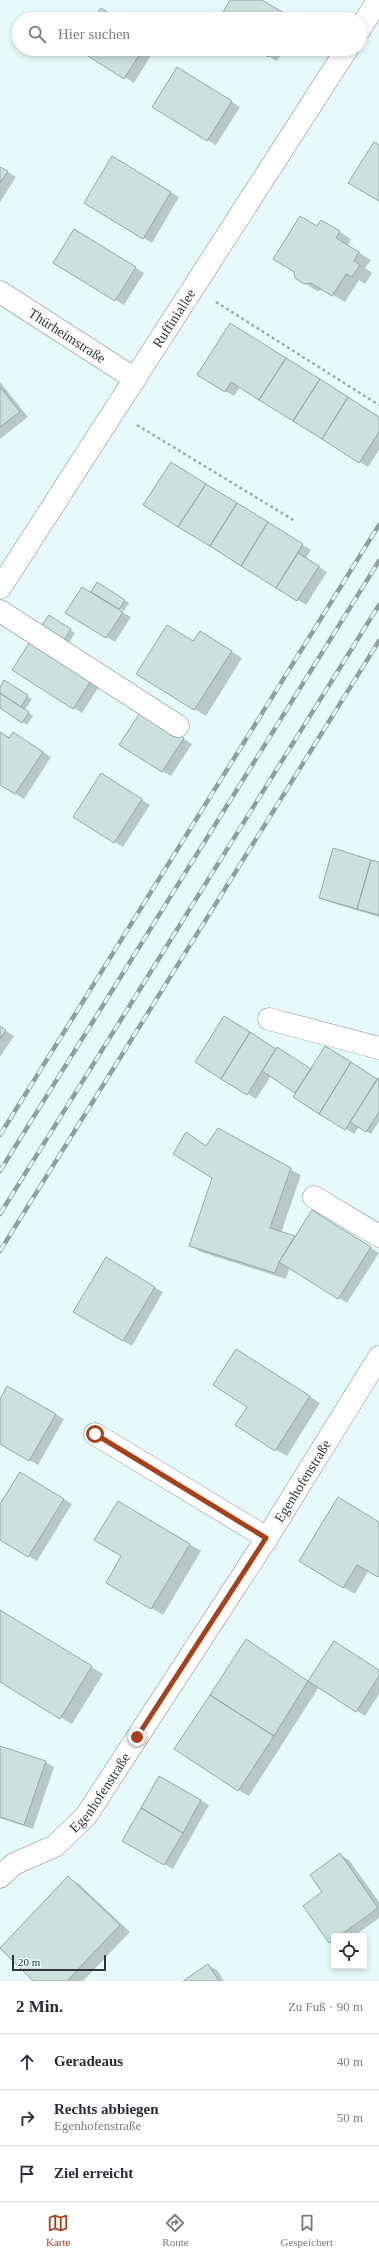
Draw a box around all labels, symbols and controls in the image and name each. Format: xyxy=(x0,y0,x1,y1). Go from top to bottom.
search box xyxy=(12,12,367,56)
icon: search xyxy=(26,23,48,45)
text: Hier suchen xyxy=(58,26,130,42)
street label: Ruffiniallee xyxy=(149,286,198,350)
street label: Thürheimstraße xyxy=(26,305,109,366)
route start xyxy=(86,1425,104,1443)
street label: Egenhofenstraße xyxy=(271,1437,334,1525)
route end xyxy=(128,1728,146,1746)
street label: Egenhofenstraße xyxy=(66,1750,133,1835)
map controls xyxy=(331,1933,367,1969)
button: locate xyxy=(331,1933,367,1969)
scale bar xyxy=(12,1953,106,1972)
text: 20 m xyxy=(18,1956,40,1968)
text: 2 Min. xyxy=(16,1997,63,2016)
text: Zu Fuß · 90 m xyxy=(288,1999,363,2014)
icon: ahead xyxy=(16,2051,38,2073)
text: Geradeaus xyxy=(54,2053,123,2069)
text: 40 m xyxy=(337,2054,363,2069)
text: Rechts abbiegen xyxy=(54,2101,159,2117)
icon: right xyxy=(16,2107,38,2129)
text: 50 m xyxy=(337,2110,363,2125)
text: Egenhofenstraße xyxy=(54,2118,141,2133)
icon: arrive xyxy=(16,2163,38,2185)
text: Ziel erreicht xyxy=(54,2165,133,2181)
tab: Karte xyxy=(46,2212,70,2248)
tab: Route xyxy=(162,2212,189,2248)
tab: Gespeichert xyxy=(280,2212,333,2248)

